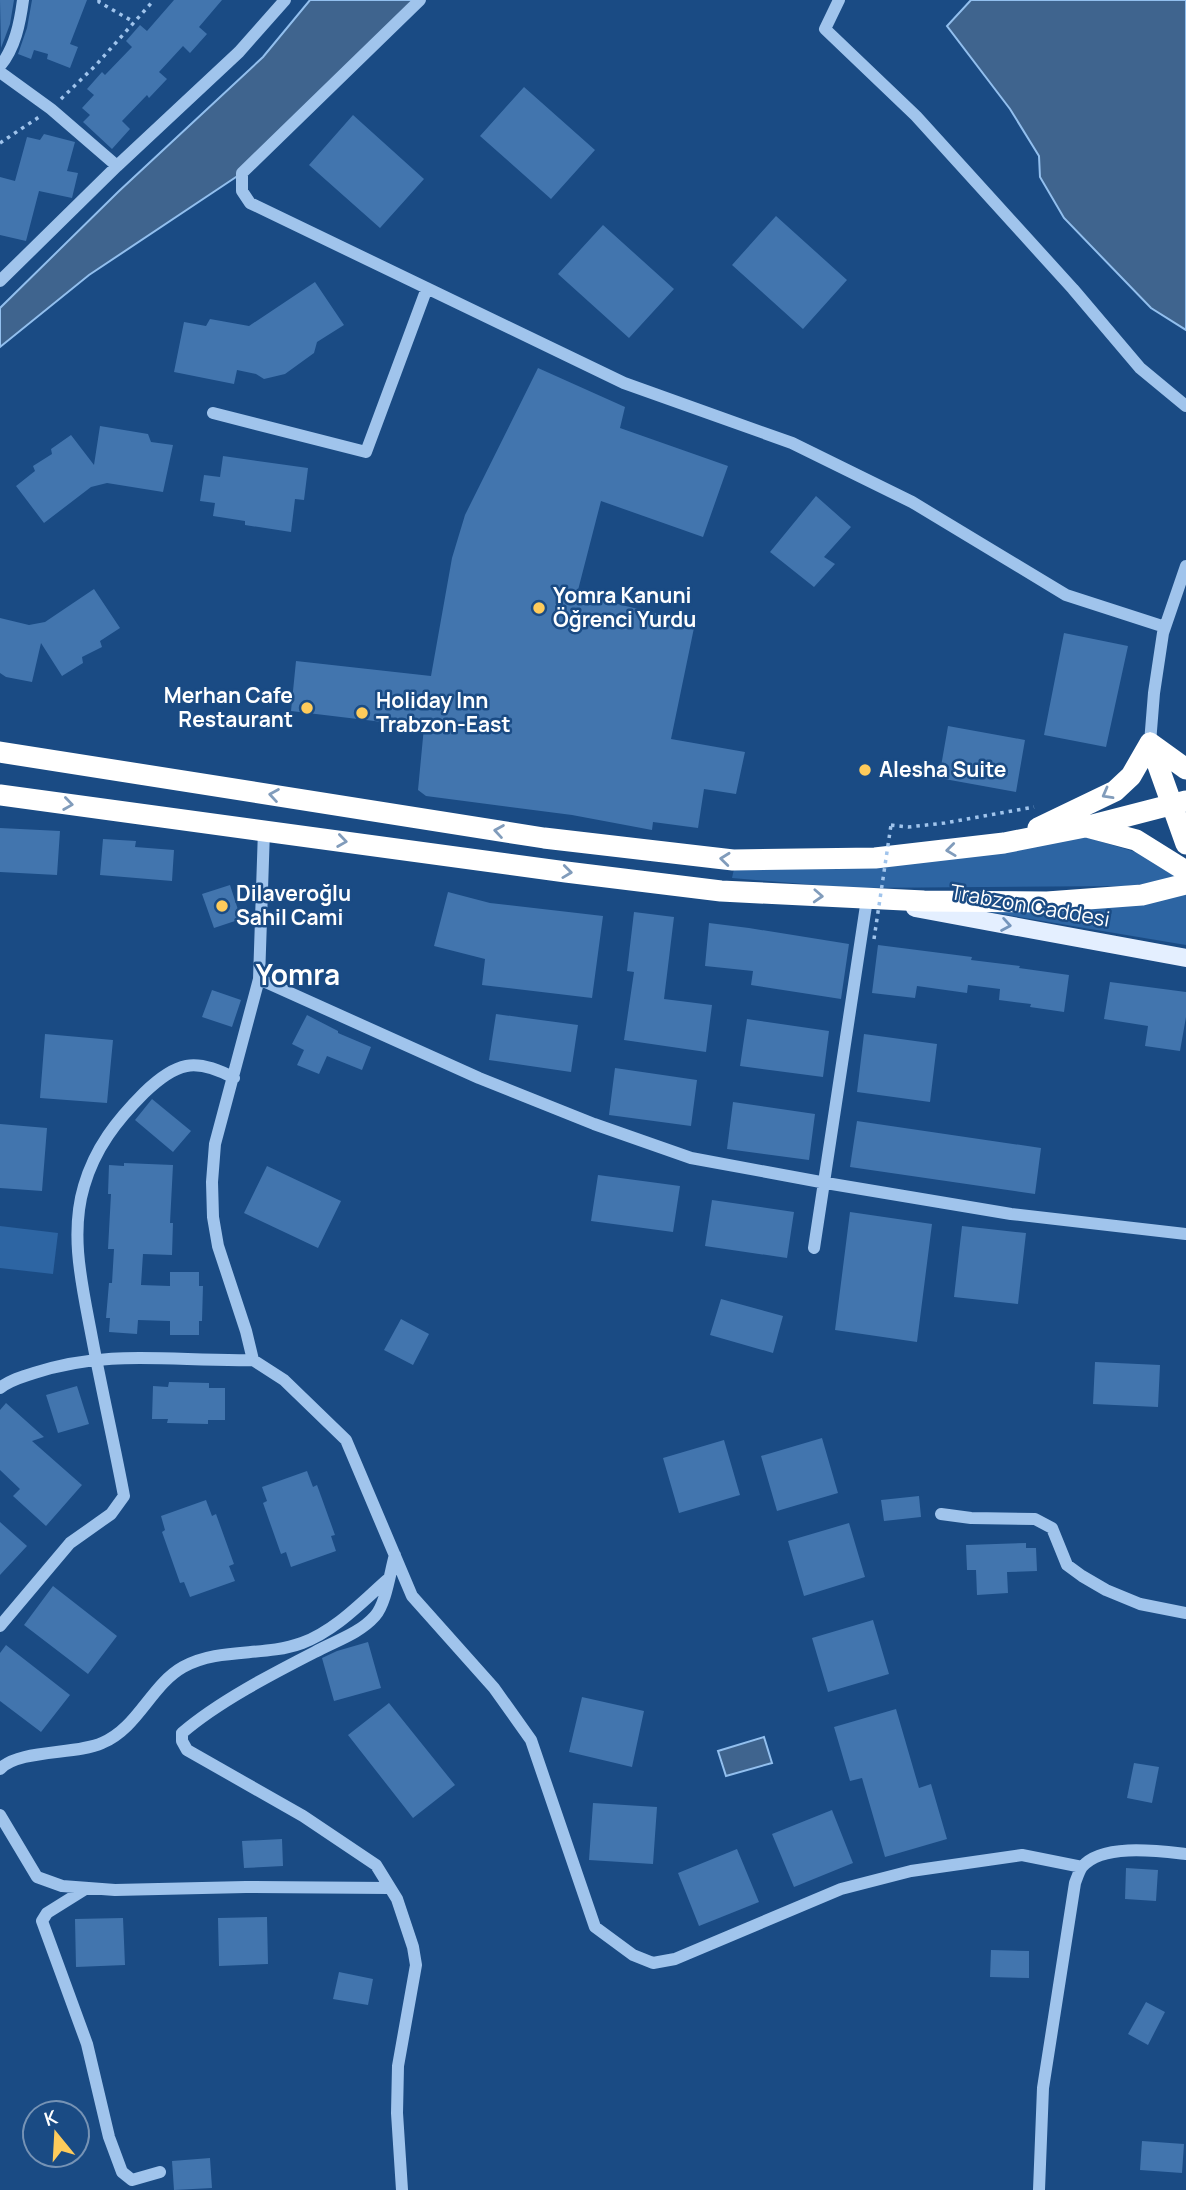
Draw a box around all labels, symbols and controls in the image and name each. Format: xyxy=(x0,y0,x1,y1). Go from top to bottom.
place label: Yomra Kanuni Öğrenci Yurdu xyxy=(553,581,696,633)
marker: Yomra Kanuni Öğrenci Yurdu xyxy=(531,600,547,616)
place label: Merhan Cafe Restaurant xyxy=(164,681,293,733)
place label: Holiday Inn Trabzon-East xyxy=(376,686,511,738)
marker: Merhan Cafe Restaurant xyxy=(299,700,315,716)
marker: Holiday Inn Trabzon-East xyxy=(354,705,370,721)
place label: Alesha Suite xyxy=(879,755,1006,783)
marker: Alesha Suite xyxy=(857,762,873,778)
one-way arrow xyxy=(1102,786,1114,799)
one-way arrow xyxy=(268,788,280,803)
one-way arrow xyxy=(62,796,73,811)
one-way arrow xyxy=(493,824,505,839)
one-way arrow xyxy=(336,833,348,848)
one-way arrow xyxy=(946,842,957,857)
one-way arrow xyxy=(719,852,730,867)
one-way arrow xyxy=(561,865,573,880)
street label: Trabzon Caddesi xyxy=(948,877,1112,933)
place label: Dilaveroğlu Sahil Cami xyxy=(236,879,351,931)
one-way arrow xyxy=(813,888,824,903)
marker: Dilaveroğlu Sahil Cami xyxy=(214,898,230,914)
one-way arrow xyxy=(1000,916,1012,931)
district label: Yomra xyxy=(256,955,340,993)
north arrow xyxy=(21,2099,91,2169)
text: K xyxy=(41,2103,61,2132)

